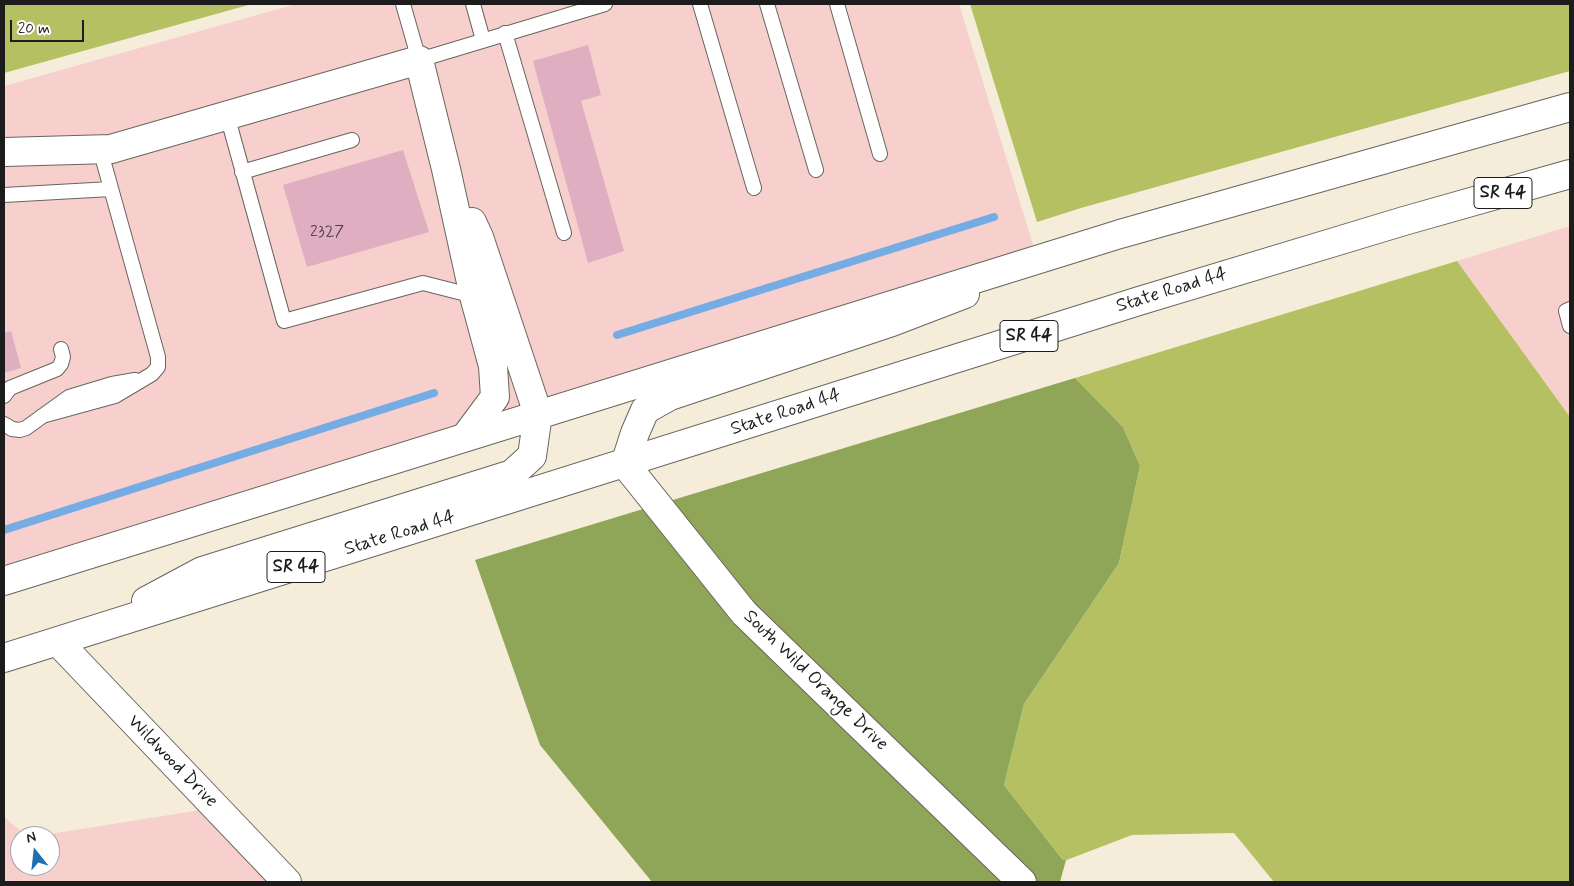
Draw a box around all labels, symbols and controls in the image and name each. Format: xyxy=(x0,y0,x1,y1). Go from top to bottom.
scale bar xyxy=(12,10,86,42)
text: 20 m xyxy=(18,19,50,39)
road number: SR 44 xyxy=(1474,178,1532,208)
house number: 2327 xyxy=(310,223,344,243)
street label: State Road 44 xyxy=(1114,263,1230,319)
road number: SR 44 xyxy=(1000,321,1058,352)
street label: State Road 44 xyxy=(728,384,844,442)
street label: State Road 44 xyxy=(342,506,458,562)
road number: SR 44 xyxy=(267,552,325,582)
street label: South Wild Orange Drive xyxy=(738,606,892,756)
street label: Wildwood Drive xyxy=(122,711,222,813)
north arrow xyxy=(10,826,60,876)
text: N xyxy=(24,828,38,847)

